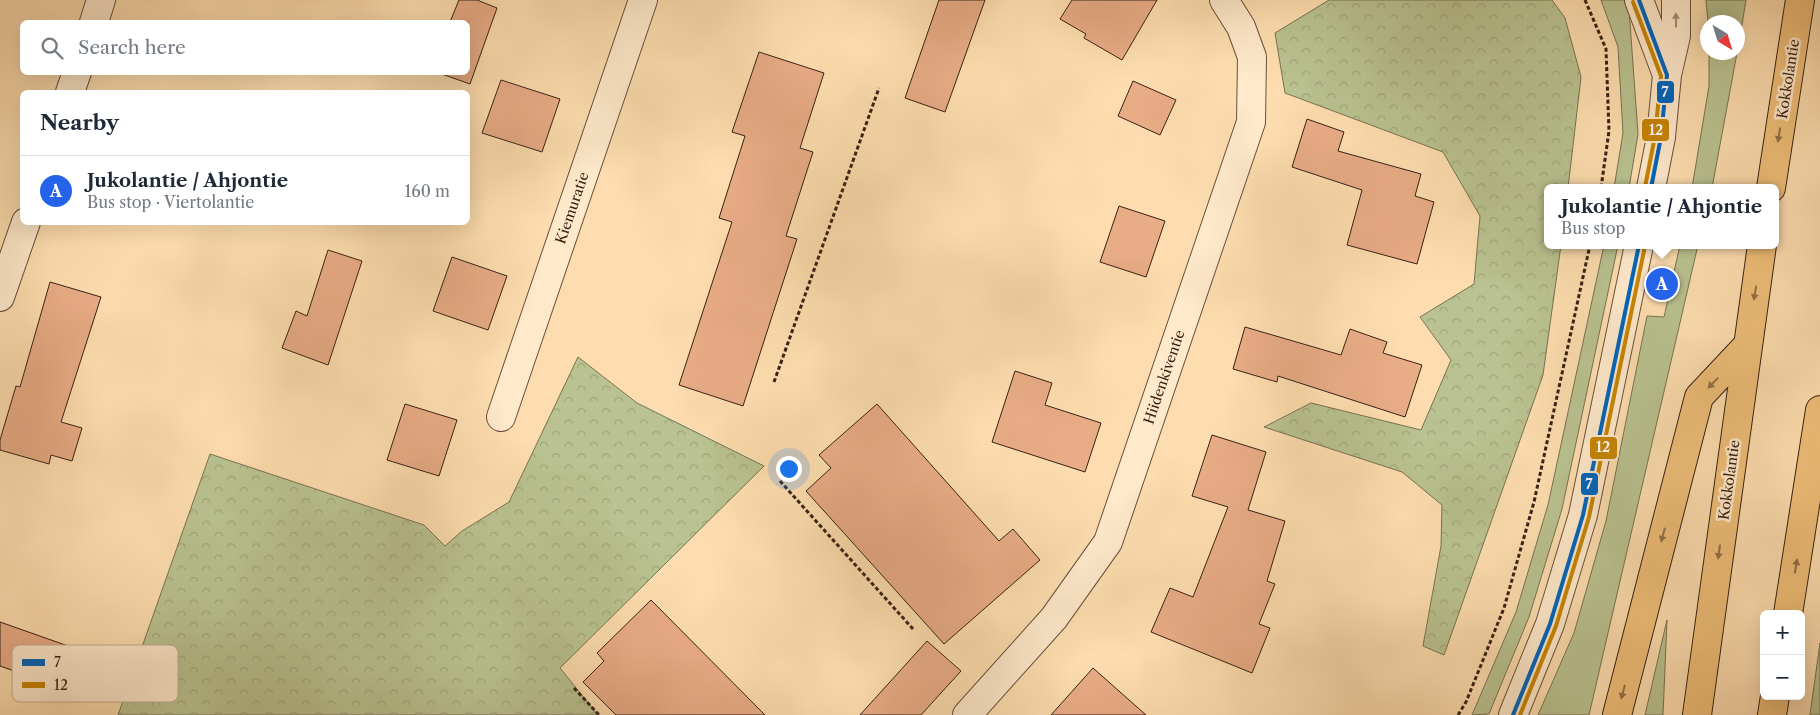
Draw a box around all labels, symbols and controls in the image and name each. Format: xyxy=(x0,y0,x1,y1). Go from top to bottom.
one-way arrow xyxy=(1672,12,1680,28)
north arrow xyxy=(1700,15,1745,60)
search box xyxy=(20,20,470,75)
icon: search xyxy=(38,34,66,62)
text: Search here xyxy=(78,36,186,59)
street label: Kokkolantie xyxy=(1773,38,1803,120)
line badge: 7 xyxy=(1656,80,1675,104)
text: 7 xyxy=(1661,83,1669,101)
text: Nearby xyxy=(40,110,119,135)
line badge: 12 xyxy=(1641,118,1670,142)
text: 12 xyxy=(1649,121,1663,139)
one-way arrow xyxy=(1775,127,1783,143)
text: Jukolantie / Ahjontie xyxy=(87,169,288,192)
street label: Kiemuratie xyxy=(551,169,593,246)
text: A xyxy=(50,181,62,201)
text: 160 m xyxy=(405,181,450,201)
popup xyxy=(1544,184,1779,249)
text: Bus stop · Viertolantie xyxy=(87,192,254,212)
text: Jukolantie / Ahjontie xyxy=(1561,195,1762,218)
text: Bus stop xyxy=(1561,218,1625,238)
pin: A xyxy=(1646,265,1678,303)
one-way arrow xyxy=(1750,286,1758,302)
street label: Hiidenkiventie xyxy=(1139,327,1189,427)
one-way arrow xyxy=(1707,376,1719,388)
line badge: 12 xyxy=(1589,436,1618,460)
text: 12 xyxy=(1596,438,1610,456)
street label: Kokkolantie xyxy=(1714,439,1744,521)
your location xyxy=(776,456,802,482)
line badge: 7 xyxy=(1580,472,1599,496)
text: 7 xyxy=(1585,475,1593,493)
one-way arrow xyxy=(1659,528,1667,543)
one-way arrow xyxy=(1715,544,1723,560)
one-way arrow xyxy=(1792,557,1800,573)
map controls xyxy=(1760,610,1805,700)
button: + xyxy=(1760,610,1805,655)
legend xyxy=(12,645,178,702)
text: 7 xyxy=(54,653,61,671)
button: − xyxy=(1760,655,1805,700)
text: 12 xyxy=(54,676,68,694)
one-way arrow xyxy=(1618,685,1626,700)

